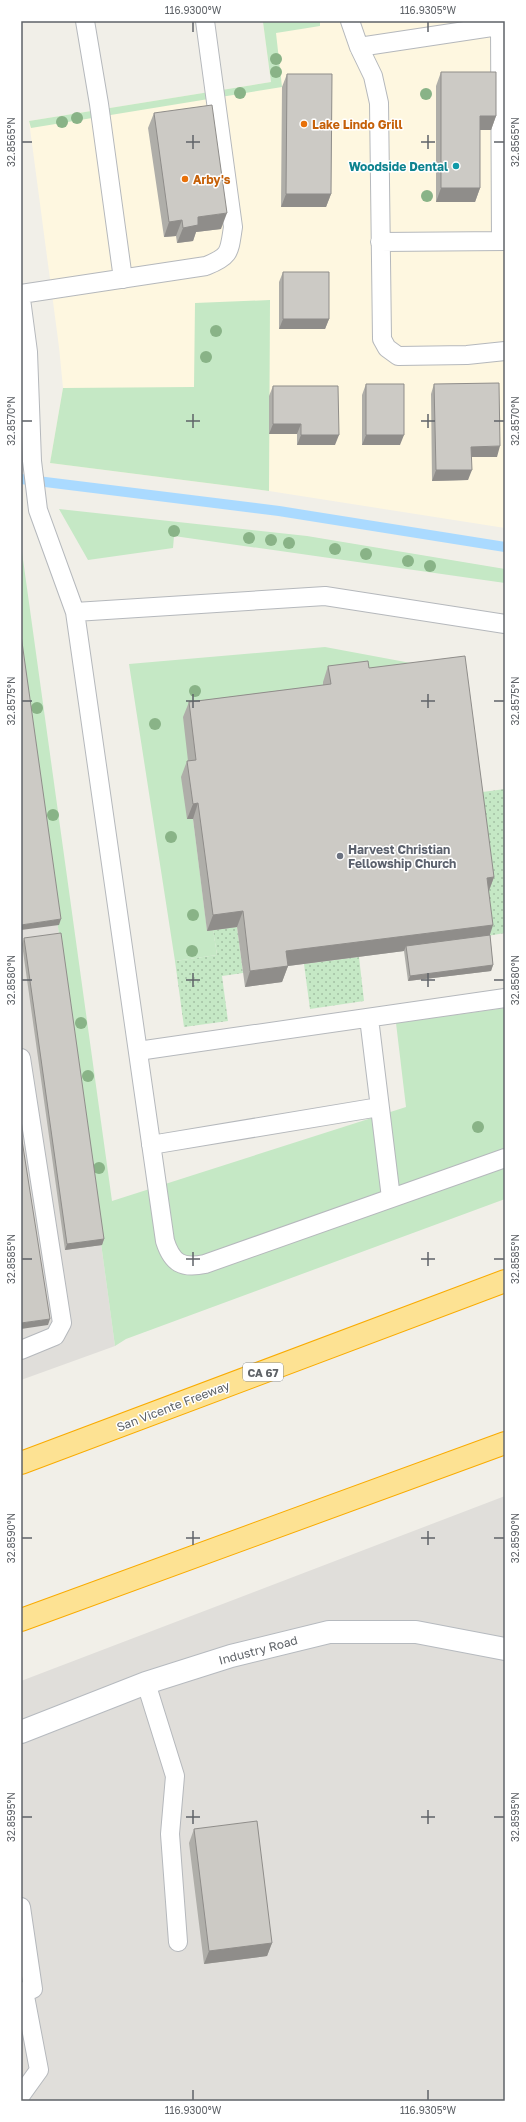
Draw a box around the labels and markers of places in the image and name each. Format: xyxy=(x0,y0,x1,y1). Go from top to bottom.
place label: Lake Lindo Grill xyxy=(312,117,403,132)
marker: Lake Lindo Grill xyxy=(299,119,309,129)
place label: Woodside Dental xyxy=(349,159,448,174)
marker: Woodside Dental xyxy=(451,161,461,171)
place label: Arby's xyxy=(193,172,231,187)
marker: Arby's xyxy=(180,174,190,184)
place label: Harvest Christian Fellowship Church xyxy=(348,842,456,871)
marker: Harvest Christian Fellowship Church xyxy=(335,851,345,861)

